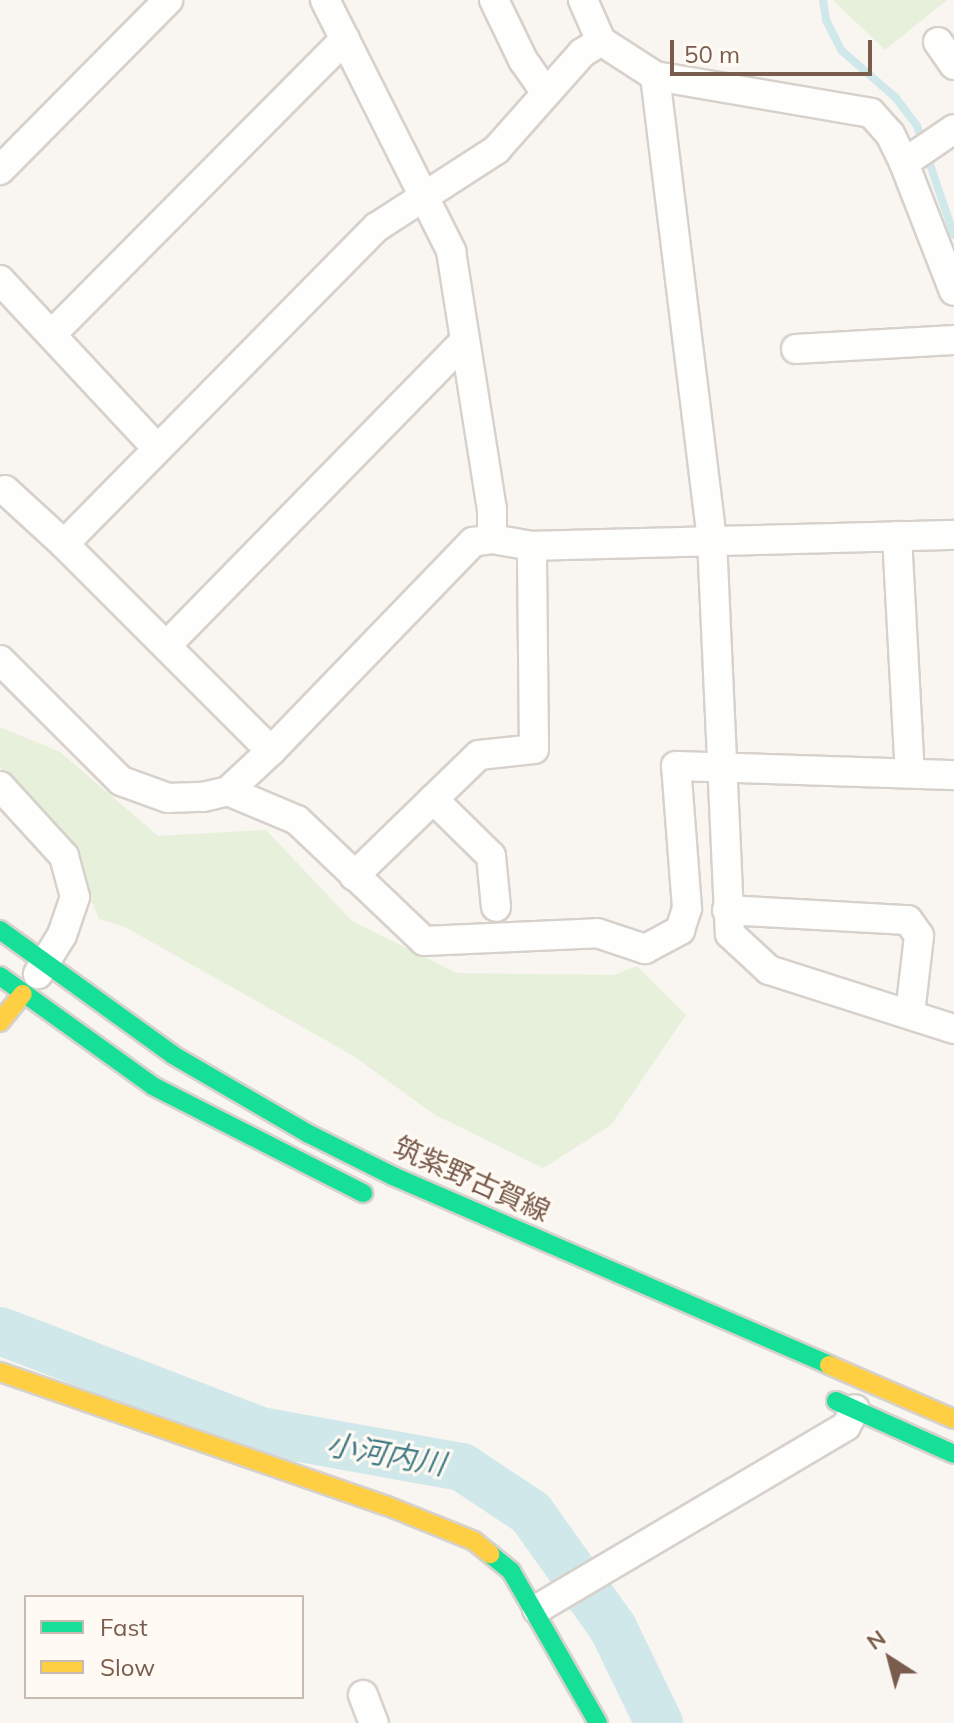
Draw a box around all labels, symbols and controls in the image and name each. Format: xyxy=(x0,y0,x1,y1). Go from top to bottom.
scale bar xyxy=(674,24,876,74)
text: 50 m xyxy=(684,39,740,69)
street label: 筑紫野古賀線 xyxy=(388,1129,556,1229)
water label: 小河内川 xyxy=(324,1426,448,1482)
legend xyxy=(24,1595,304,1699)
text: Fast xyxy=(100,1612,148,1642)
north arrow xyxy=(850,1619,930,1699)
text: N xyxy=(861,1623,891,1656)
text: Slow xyxy=(100,1652,155,1682)

